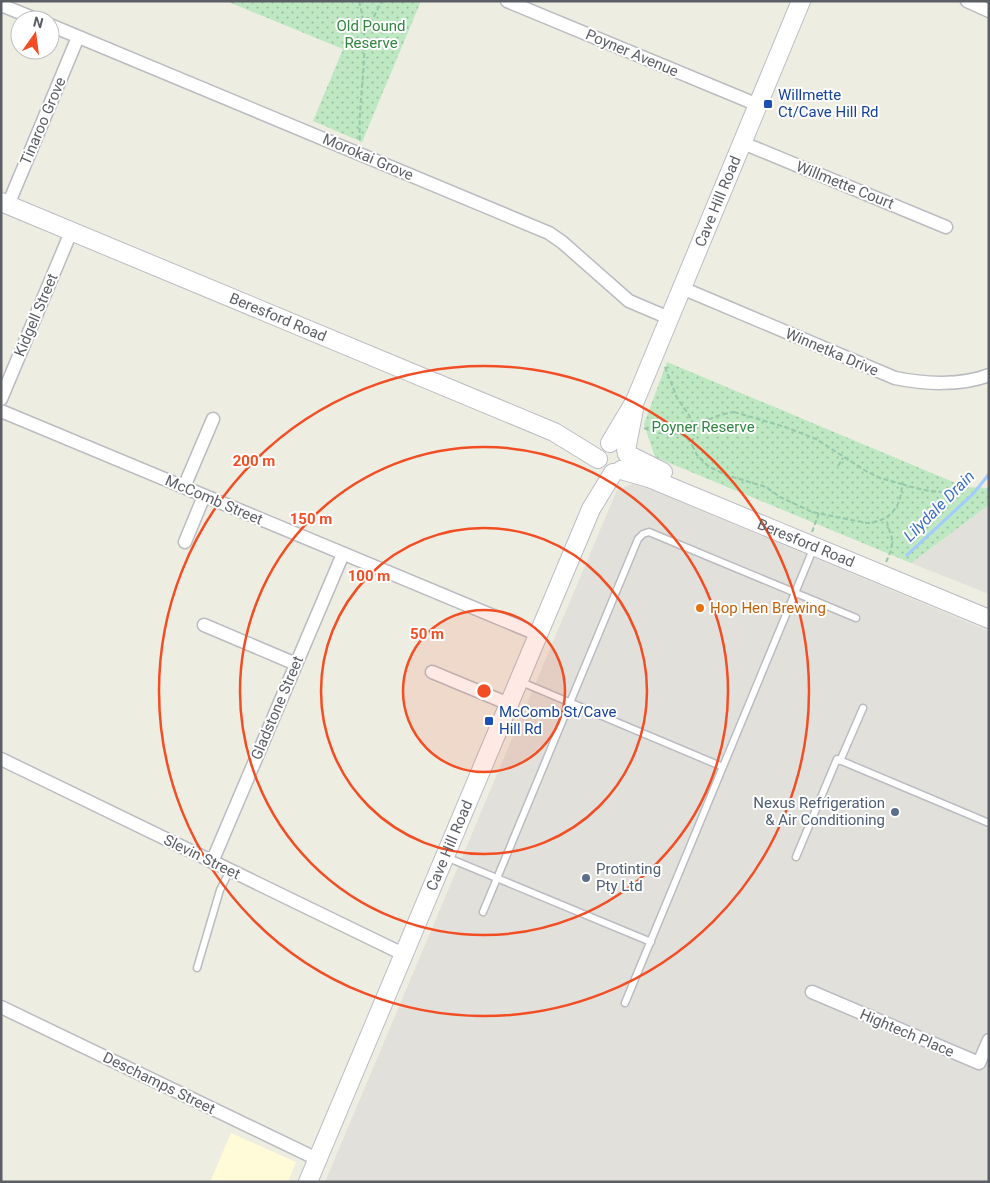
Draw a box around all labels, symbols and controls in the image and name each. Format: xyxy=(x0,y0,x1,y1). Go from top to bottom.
north arrow xyxy=(10,10,60,60)
text: N xyxy=(31,13,45,31)
park label: Old Pound Reserve xyxy=(336,17,406,52)
street label: Poyner Avenue xyxy=(583,25,681,81)
street label: Tinaroo Grove xyxy=(16,74,70,168)
place label: Willmette Ct/Cave Hill Rd xyxy=(778,86,879,121)
marker: Willmette Ct/Cave Hill Rd xyxy=(762,98,774,110)
street label: Morokai Grove xyxy=(320,130,416,184)
street label: Cave Hill Road xyxy=(691,153,745,249)
street label: Willmette Court xyxy=(794,157,897,213)
street label: Kidgell Street xyxy=(10,271,62,359)
street label: Beresford Road xyxy=(227,289,329,345)
street label: Winnetka Drive xyxy=(783,324,881,380)
park label: Poyner Reserve xyxy=(651,418,755,436)
text: 200 m xyxy=(233,452,275,470)
water label: Lilydale Drain xyxy=(900,467,978,545)
street label: McComb Street xyxy=(163,471,266,529)
text: 150 m xyxy=(290,510,332,528)
street label: Beresford Road xyxy=(755,515,857,571)
text: 100 m xyxy=(348,567,390,585)
place label: Hop Hen Brewing xyxy=(710,599,826,617)
marker: Hop Hen Brewing xyxy=(694,602,706,614)
text: 50 m xyxy=(410,625,444,643)
street label: Gladstone Street xyxy=(247,653,307,763)
centre of rings xyxy=(475,682,493,700)
place label: McComb St/Cave Hill Rd xyxy=(499,703,617,738)
marker: McComb St/Cave Hill Rd xyxy=(483,715,495,727)
place label: Nexus Refrigeration & Air Conditioning xyxy=(753,794,885,829)
street label: Cave Hill Road xyxy=(422,798,476,894)
marker: Nexus Refrigeration & Air Conditioning xyxy=(889,806,901,818)
street label: Slevin Street xyxy=(161,831,243,883)
place label: Protinting Pty Ltd xyxy=(596,860,661,895)
marker: Protinting Pty Ltd xyxy=(580,872,592,884)
street label: Hightech Place xyxy=(857,1005,957,1061)
street label: Deschamps Street xyxy=(100,1048,218,1118)

